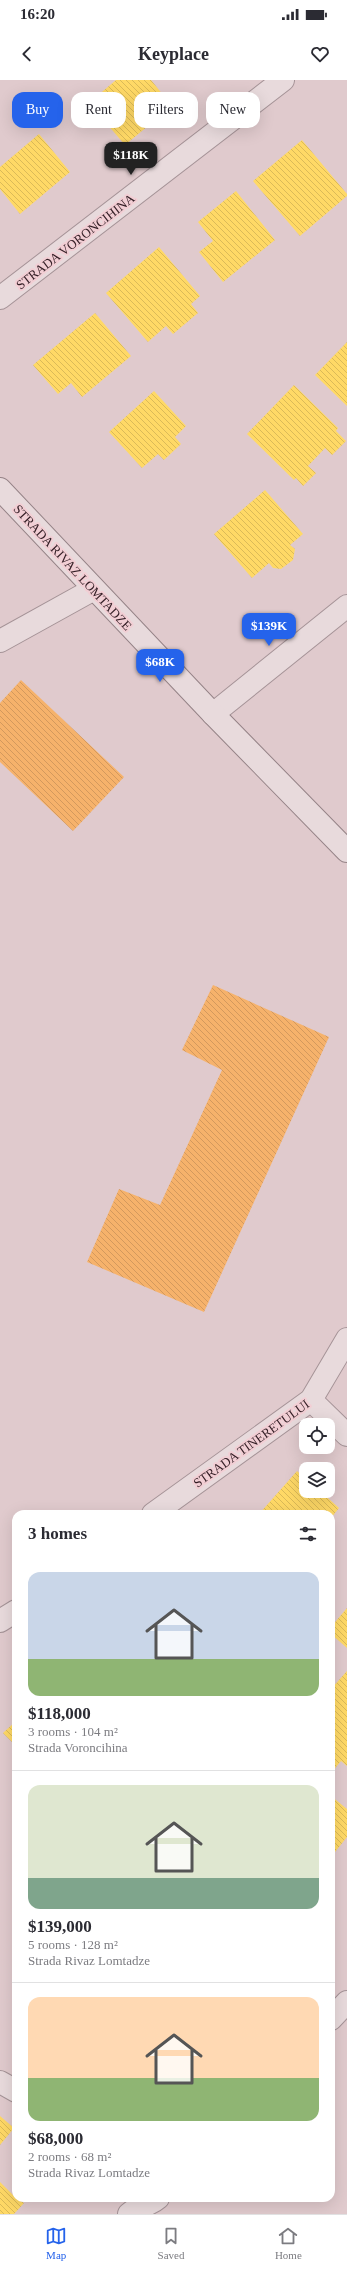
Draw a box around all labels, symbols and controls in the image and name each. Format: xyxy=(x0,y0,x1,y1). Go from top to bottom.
text: 16:20 xyxy=(20,6,55,22)
icon: back xyxy=(16,43,38,65)
icon: heart xyxy=(309,43,331,65)
text: Keyplace xyxy=(138,44,209,64)
chip: Buy xyxy=(12,92,63,128)
chip: Rent xyxy=(71,92,126,128)
chip: Filters xyxy=(134,92,198,128)
chip: New xyxy=(206,92,260,128)
pin: $118K xyxy=(103,142,159,176)
text: $118K xyxy=(113,147,149,162)
street label: STRADA VORONCIHINA xyxy=(13,190,138,292)
street label: STRADA RIVAZ LOMTADZE xyxy=(10,501,135,633)
pin: $139K xyxy=(241,613,297,647)
text: $139K xyxy=(251,618,287,633)
pin: $68K xyxy=(136,649,184,683)
text: $68K xyxy=(145,654,175,669)
street label: STRADA TINERETULUI xyxy=(190,1396,312,1490)
map controls xyxy=(299,1418,335,1498)
button: locate xyxy=(299,1418,335,1454)
button: layers xyxy=(299,1462,335,1498)
icon: filters xyxy=(297,1523,319,1545)
text: 3 homes xyxy=(28,1524,87,1543)
icon: home xyxy=(138,1598,210,1670)
text: $118,000 xyxy=(28,1704,91,1723)
text: 3 rooms · 104 m² xyxy=(28,1724,118,1739)
text: Strada Voroncihina xyxy=(28,1740,128,1755)
icon: home xyxy=(138,1811,210,1883)
text: $139,000 xyxy=(28,1917,92,1936)
text: 5 rooms · 128 m² xyxy=(28,1937,118,1952)
text: Strada Rivaz Lomtadze xyxy=(28,1953,150,1968)
icon: home xyxy=(138,2023,210,2095)
text: $68,000 xyxy=(28,2129,83,2148)
text: 2 rooms · 68 m² xyxy=(28,2149,111,2164)
text: Strada Rivaz Lomtadze xyxy=(28,2165,150,2180)
tab: Map xyxy=(45,2225,67,2261)
tab: Saved xyxy=(158,2225,185,2261)
tab: Home xyxy=(275,2225,302,2261)

